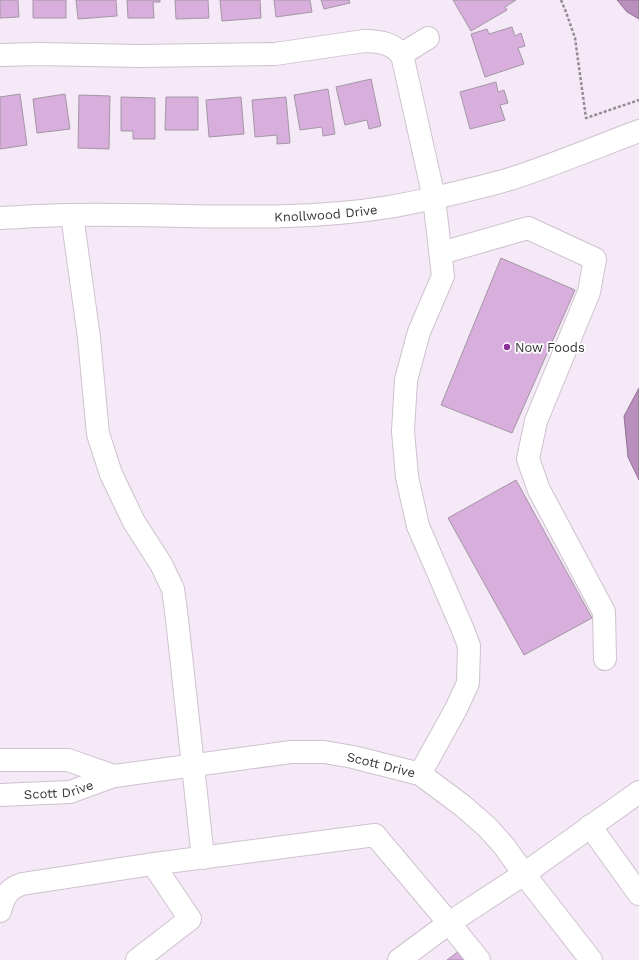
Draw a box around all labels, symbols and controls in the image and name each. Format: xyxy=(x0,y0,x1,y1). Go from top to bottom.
street label: Knollwood Drive xyxy=(274,201,378,224)
place label: Now Foods xyxy=(515,340,585,355)
marker: Now Foods xyxy=(502,342,512,352)
street label: Scott Drive xyxy=(346,749,417,780)
street label: Scott Drive xyxy=(24,777,95,801)

